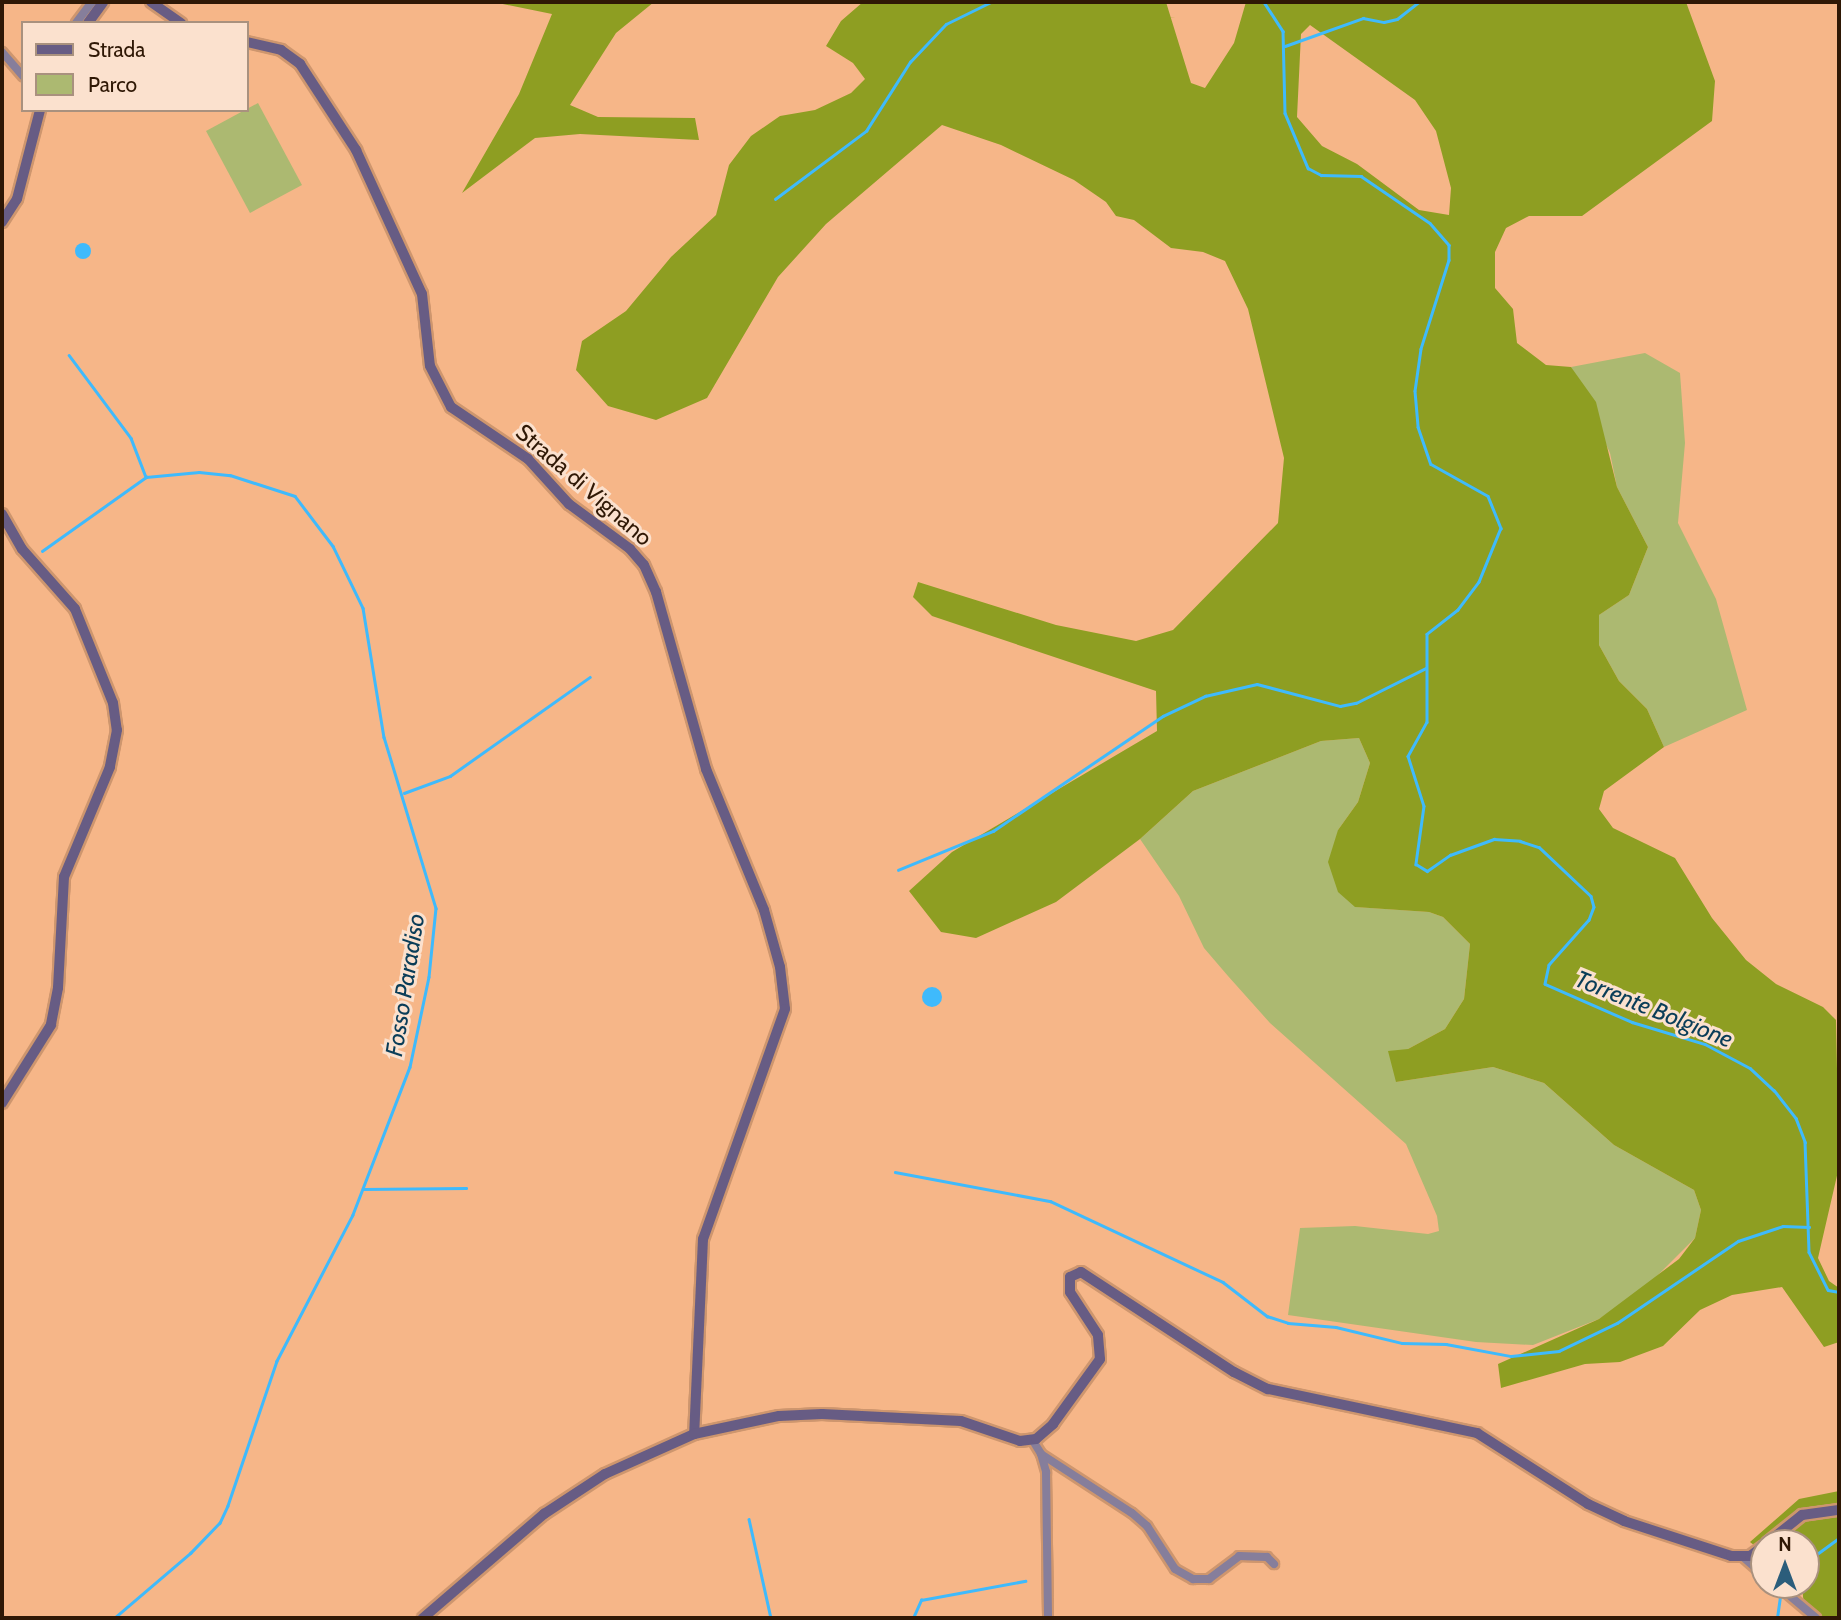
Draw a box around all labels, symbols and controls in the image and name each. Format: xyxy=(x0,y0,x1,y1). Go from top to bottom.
legend xyxy=(21,21,248,112)
text: Strada xyxy=(88,37,145,62)
text: Parco xyxy=(88,72,137,97)
street label: Strada di Vignano xyxy=(510,418,658,552)
water label: Fosso Paradiso xyxy=(379,912,431,1058)
water label: Torrente Bolgione xyxy=(1571,964,1737,1054)
north arrow xyxy=(1750,1529,1820,1599)
text: N xyxy=(1778,1533,1792,1556)

